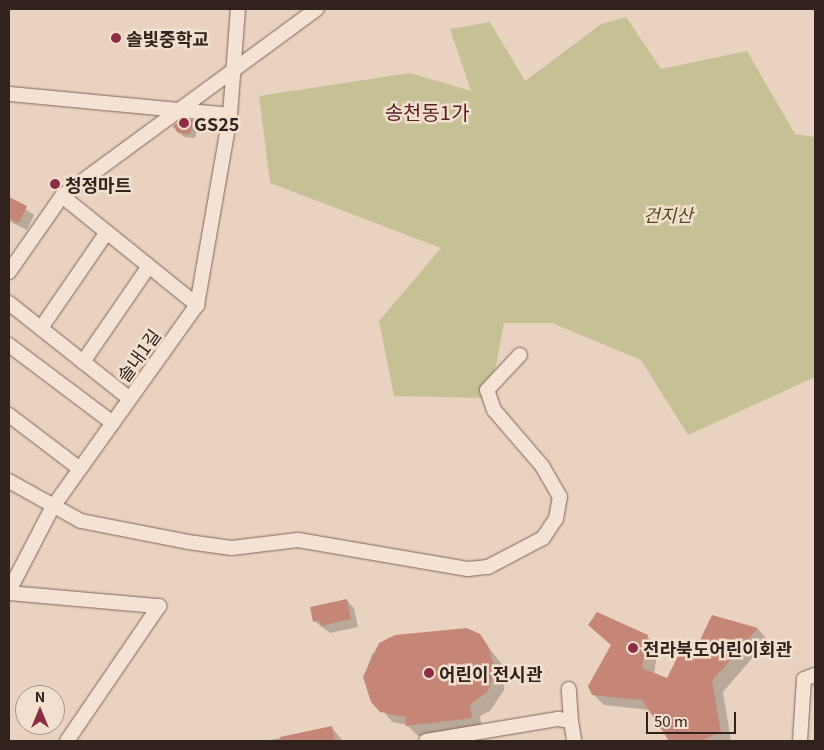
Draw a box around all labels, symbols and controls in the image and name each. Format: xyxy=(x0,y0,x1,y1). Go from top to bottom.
place label: 솔빛중학교 xyxy=(126,27,209,49)
marker: 솔빛중학교 xyxy=(110,32,122,44)
district label: 송천동1가 xyxy=(385,99,469,123)
place label: GS25 xyxy=(194,112,239,134)
marker: GS25 xyxy=(178,117,190,129)
place label: 청정마트 xyxy=(65,173,131,195)
marker: 청정마트 xyxy=(49,178,61,190)
park label: 건지산 xyxy=(643,203,693,225)
street label: 솔내1길 xyxy=(112,325,164,385)
place label: 전라북도어린이회관 xyxy=(643,637,792,659)
marker: 전라북도어린이회관 xyxy=(627,642,639,654)
place label: 어린이 전시관 xyxy=(439,662,542,684)
marker: 어린이 전시관 xyxy=(423,667,435,679)
north arrow xyxy=(15,685,65,735)
text: N xyxy=(35,686,45,706)
scale bar xyxy=(649,702,739,734)
text: 50 m xyxy=(654,710,688,731)

